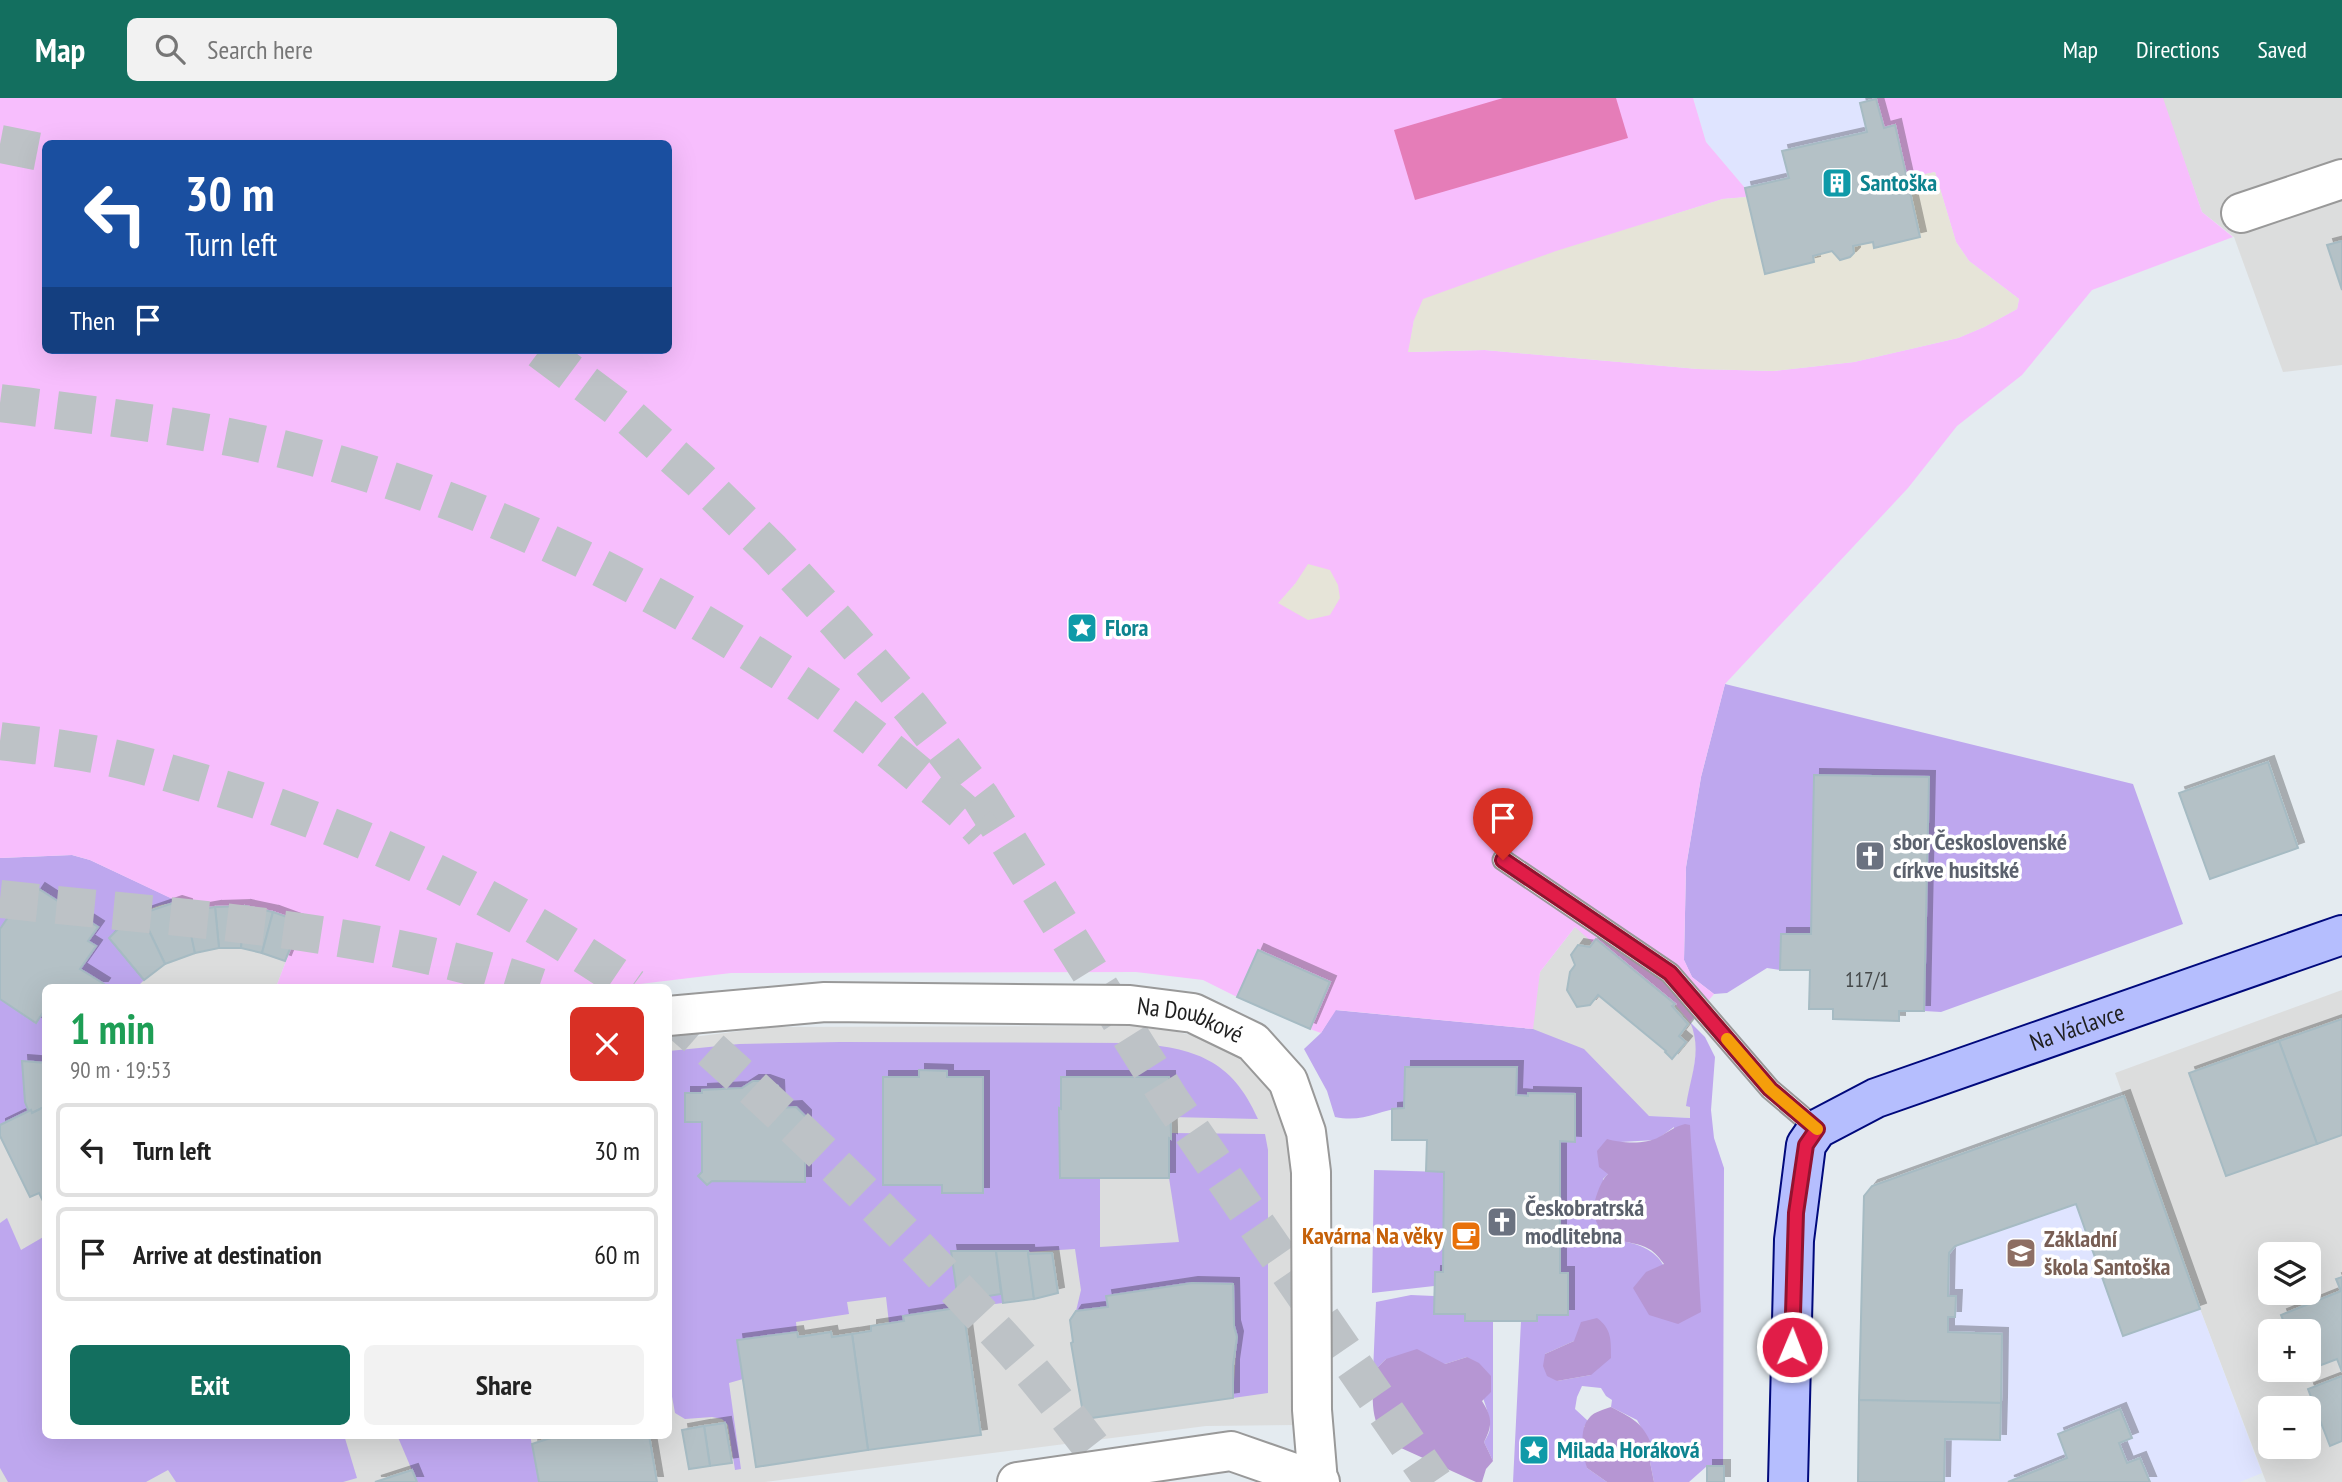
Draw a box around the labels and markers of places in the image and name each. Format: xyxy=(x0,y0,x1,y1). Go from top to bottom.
building icon: Santoška xyxy=(1820,166,1854,200)
place label: Santoška xyxy=(1860,167,1937,198)
place icon: Flora xyxy=(1065,611,1099,645)
place label: Flora xyxy=(1105,612,1149,643)
pin xyxy=(1473,788,1533,860)
place label: sbor Československé církve husitské xyxy=(1893,826,2067,885)
church icon: sbor Československé církve husitské xyxy=(1853,839,1887,873)
place label: Českobratrská modlitebna xyxy=(1525,1192,1644,1251)
church icon: Českobratrská modlitebna xyxy=(1485,1205,1519,1239)
cafe icon: Kavárna Na věky xyxy=(1449,1219,1483,1253)
place label: Kavárna Na věky xyxy=(1302,1220,1443,1251)
place label: Základní škola Santoška xyxy=(2044,1223,2171,1282)
school or university icon: Základní škola Santoška xyxy=(2004,1236,2038,1270)
place icon: Milada Horáková xyxy=(1517,1433,1551,1467)
place label: Milada Horáková xyxy=(1557,1434,1700,1465)

